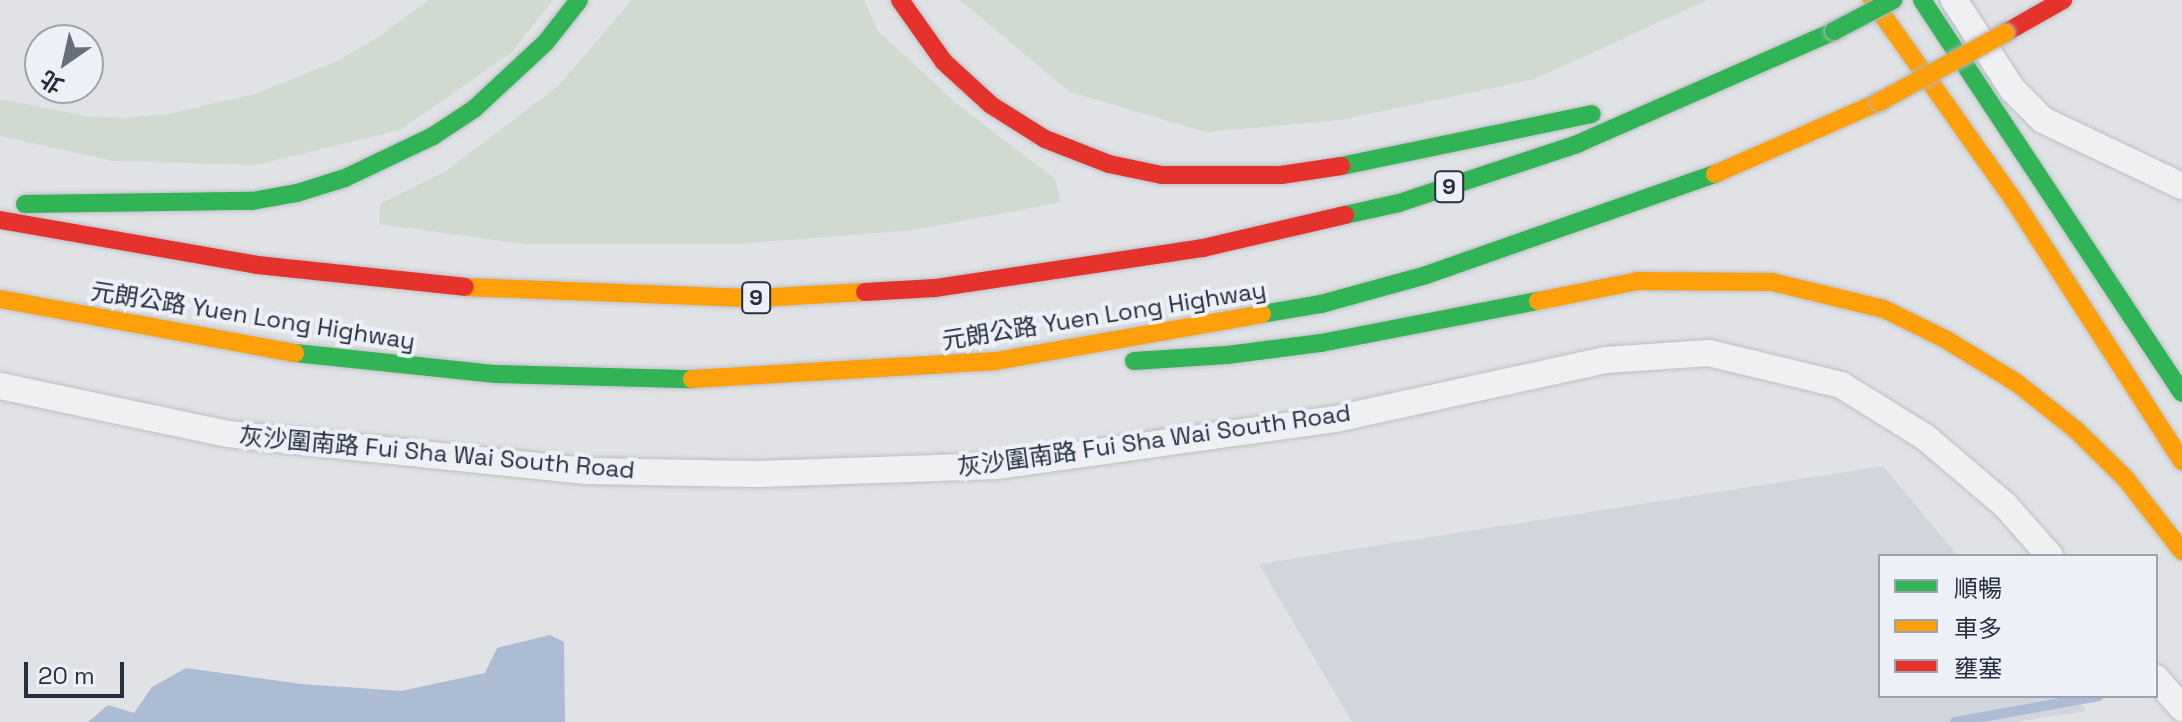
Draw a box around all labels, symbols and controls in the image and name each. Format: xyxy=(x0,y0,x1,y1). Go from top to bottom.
north arrow xyxy=(24,24,104,104)
text: 北 xyxy=(35,64,69,100)
road number: 9 xyxy=(1433,169,1465,205)
street label: 元朗公路 Yuen Long Highway xyxy=(940,275,1268,355)
street label: 元朗公路 Yuen Long Highway xyxy=(89,276,417,356)
road number: 9 xyxy=(740,280,772,316)
street label: 灰沙圍南路 Fui Sha Wai South Road xyxy=(955,398,1353,482)
street label: 灰沙圍南路 Fui Sha Wai South Road xyxy=(238,421,636,485)
legend xyxy=(1878,554,2158,698)
text: 順暢 xyxy=(1954,573,2002,604)
text: 車多 xyxy=(1954,613,2002,644)
scale bar xyxy=(28,646,128,696)
text: 壅塞 xyxy=(1954,653,2002,684)
text: 20 m xyxy=(38,660,95,691)

